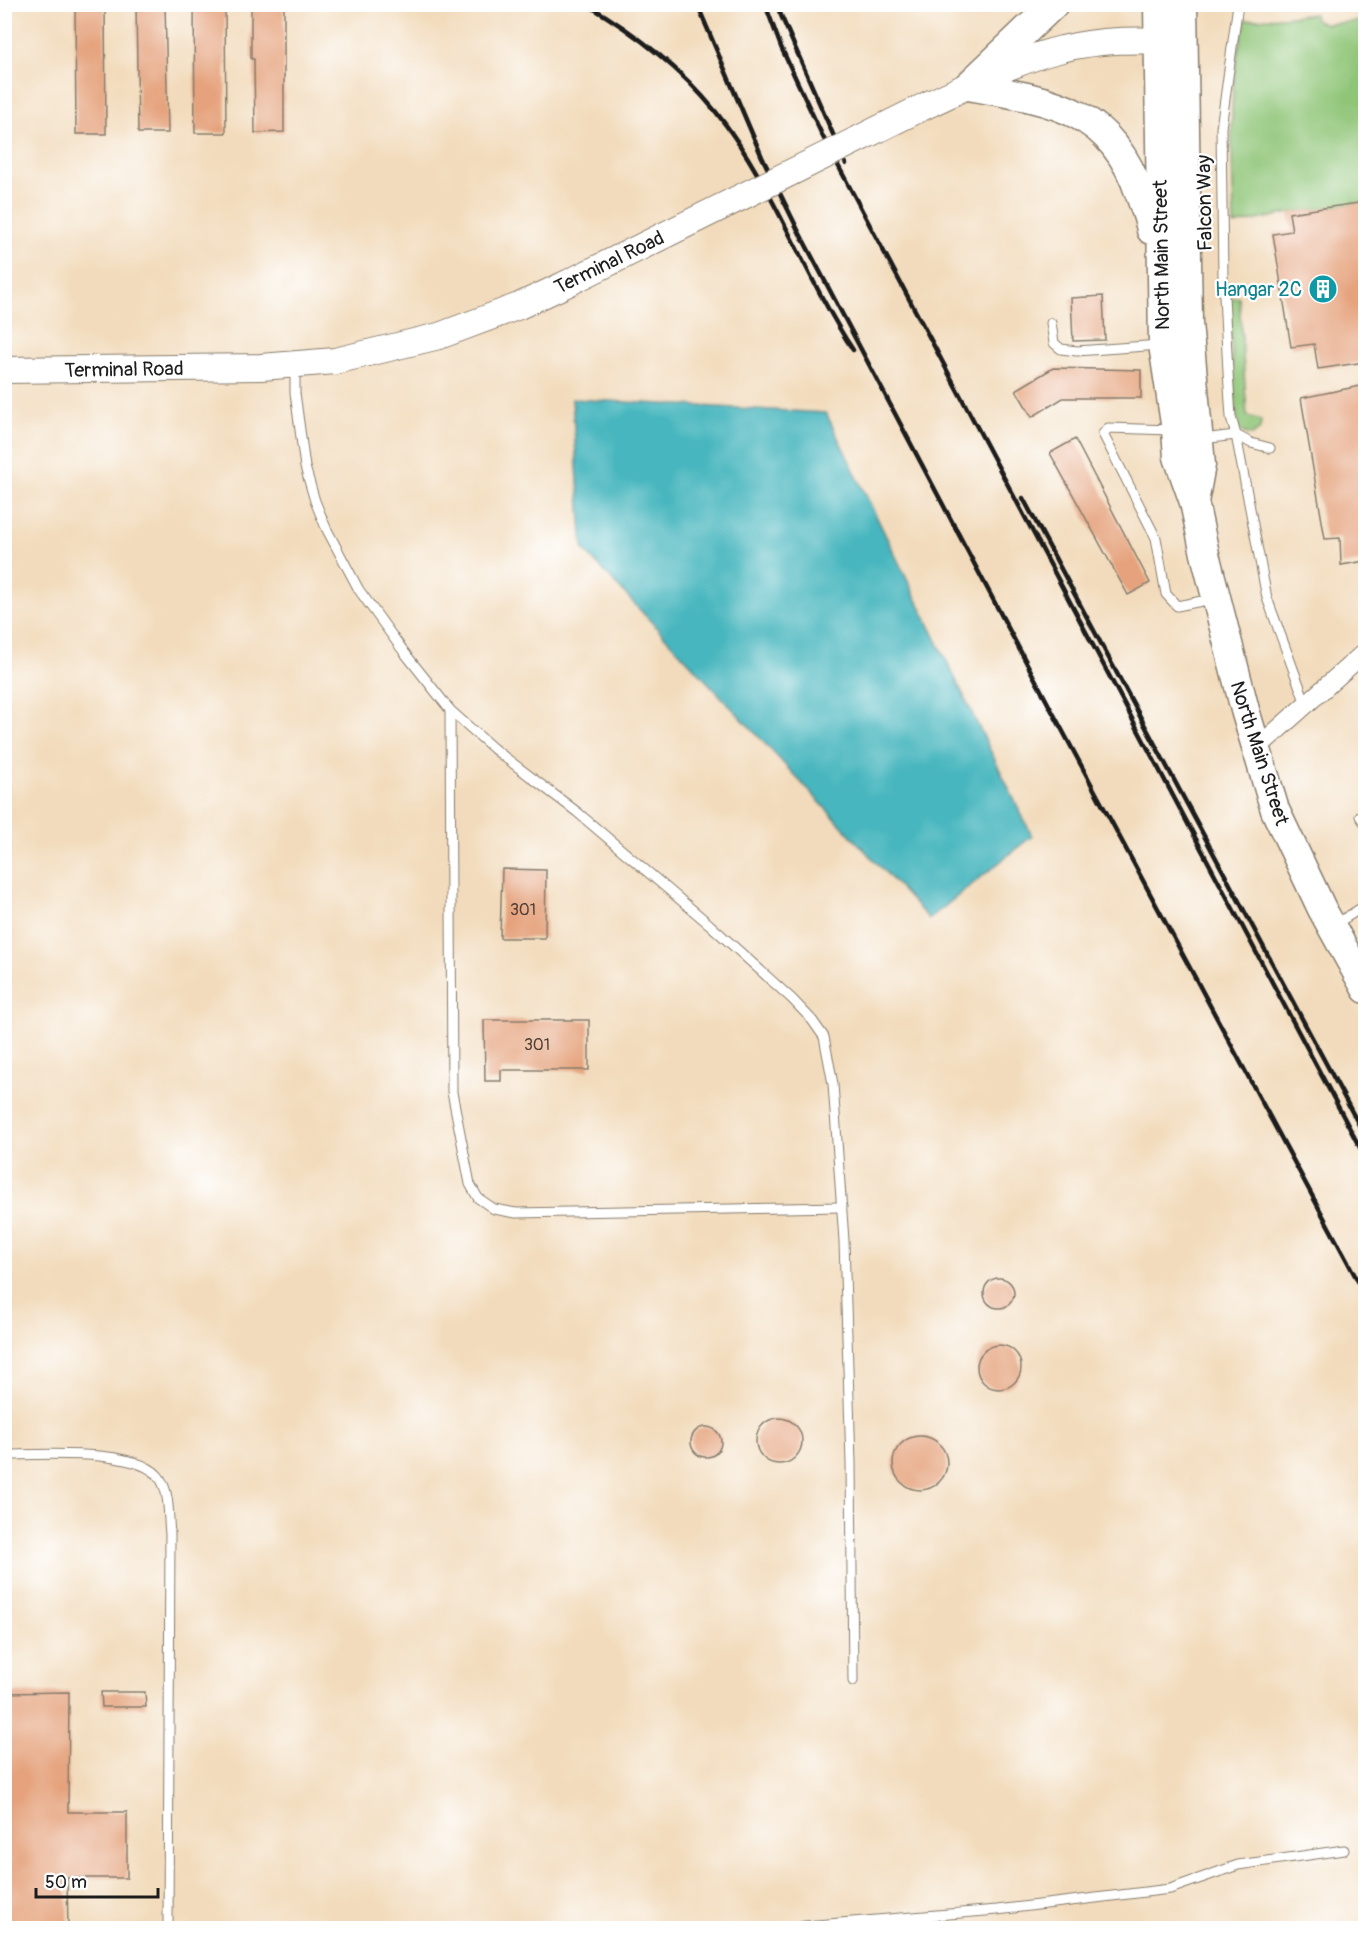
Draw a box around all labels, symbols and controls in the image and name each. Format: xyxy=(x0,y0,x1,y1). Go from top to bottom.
street label: Falcon Way xyxy=(1191,154,1218,251)
street label: North Main Street xyxy=(1148,179,1175,330)
street label: Terminal Road xyxy=(550,225,668,300)
building icon: Hangar 2C xyxy=(1307,273,1339,305)
place label: Hangar 2C xyxy=(1215,277,1302,302)
street label: Terminal Road xyxy=(64,356,184,383)
street label: North Main Street xyxy=(1224,678,1295,829)
house number: 301 xyxy=(510,900,536,920)
house number: 301 xyxy=(524,1035,550,1055)
scale bar xyxy=(36,1861,158,1899)
text: 50 m xyxy=(45,1871,87,1894)

